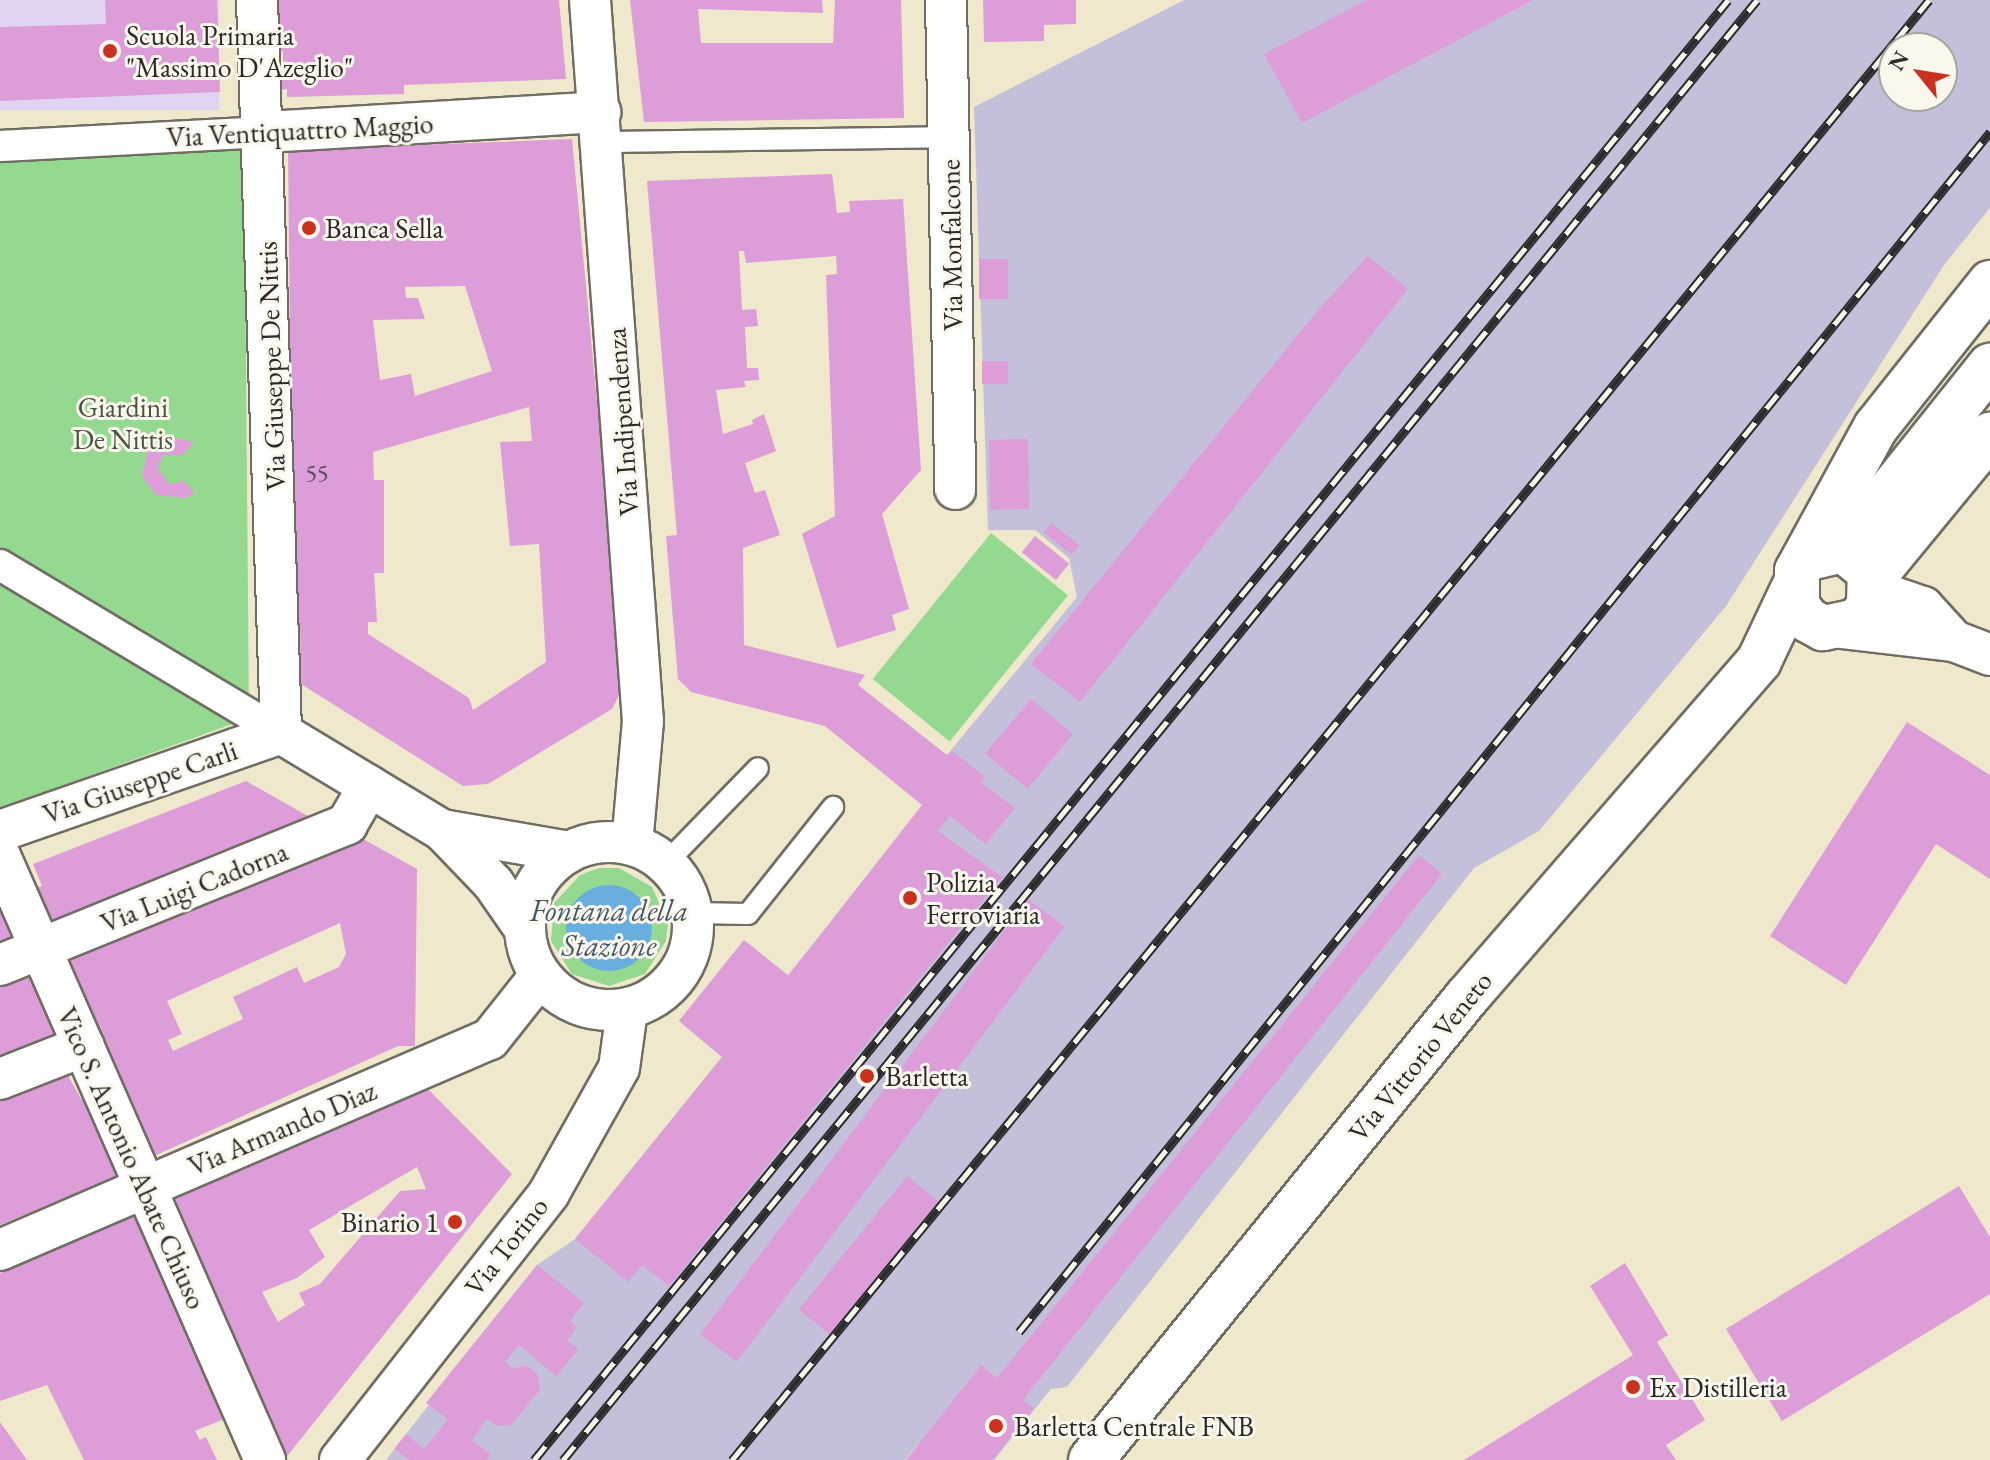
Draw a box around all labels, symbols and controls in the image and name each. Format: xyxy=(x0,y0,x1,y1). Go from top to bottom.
place label: Scuola Primaria "Massimo D'Azeglio" xyxy=(126,18,353,84)
north arrow xyxy=(1878,32,1958,112)
marker: Scuola Primaria "Massimo D'Azeglio" xyxy=(101,42,119,60)
text: N xyxy=(1882,46,1916,76)
street label: Via Ventiquattro Maggio xyxy=(166,106,434,154)
street label: Via Monfalcone xyxy=(933,159,969,331)
place label: Banca Sella xyxy=(325,211,444,245)
marker: Banca Sella xyxy=(300,219,318,237)
street label: Via Giuseppe De Nittis xyxy=(250,241,292,491)
street label: Via Indipendenza xyxy=(599,327,645,517)
park label: Giardini De Nittis xyxy=(73,390,173,456)
house number: 55 xyxy=(305,459,329,487)
street label: Via Giuseppe Carli xyxy=(38,733,242,831)
street label: Via Luigi Cadorna xyxy=(96,834,292,940)
place label: Polizia Ferroviaria xyxy=(926,865,1040,931)
marker: Polizia Ferroviaria xyxy=(901,889,919,907)
water label: Fontana della Stazione xyxy=(530,893,688,964)
street label: Via Vittorio Veneto xyxy=(1341,964,1499,1148)
street label: Vico S. Antonio Abate Chiuso xyxy=(50,1002,214,1314)
place label: Barletta xyxy=(885,1059,968,1093)
marker: Barletta xyxy=(856,1065,878,1087)
street label: Via Armando Diaz xyxy=(183,1073,381,1183)
street label: Via Torino xyxy=(457,1190,555,1302)
place label: Binario 1 xyxy=(341,1205,439,1239)
marker: Binario 1 xyxy=(446,1213,464,1231)
place label: Ex Distilleria xyxy=(1649,1370,1787,1404)
marker: Ex Distilleria xyxy=(1624,1378,1642,1396)
place label: Barletta Centrale FNB xyxy=(1014,1409,1254,1443)
marker: Barletta Centrale FNB xyxy=(985,1415,1007,1437)

